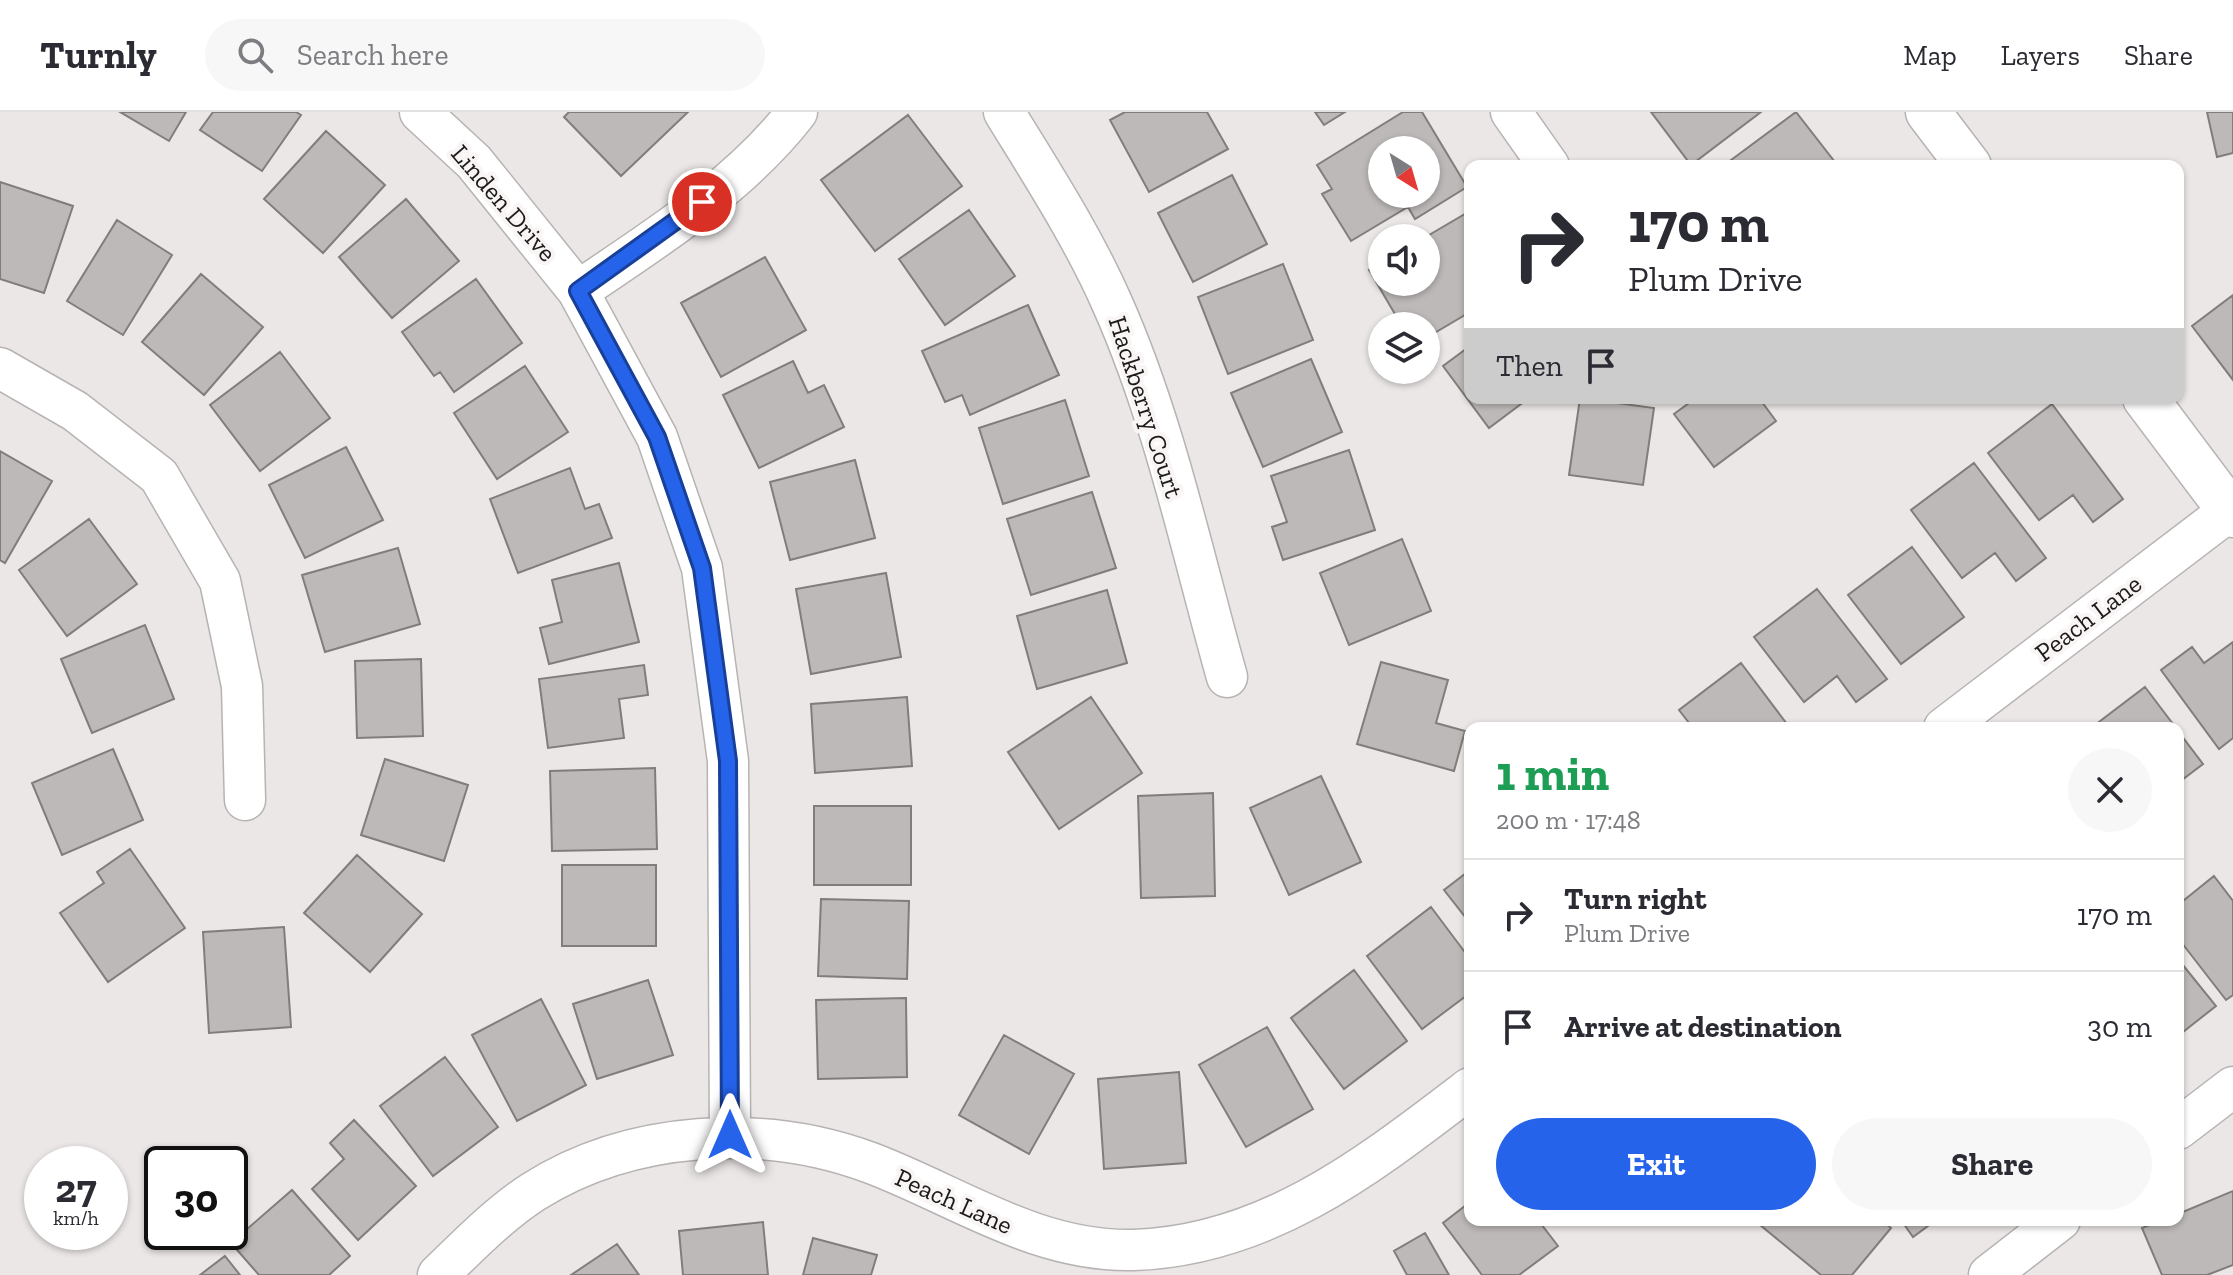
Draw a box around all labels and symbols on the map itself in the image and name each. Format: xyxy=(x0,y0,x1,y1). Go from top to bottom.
north arrow xyxy=(1368,136,1440,208)
street label: Linden Drive xyxy=(444,138,564,268)
pin xyxy=(668,168,736,236)
street label: Hackberry Court xyxy=(1102,312,1191,502)
street label: Peach Lane xyxy=(2028,568,2148,668)
position arrow xyxy=(688,1093,772,1177)
speed limit sign: 30 xyxy=(144,1146,248,1250)
street label: Peach Lane xyxy=(890,1161,1018,1241)

